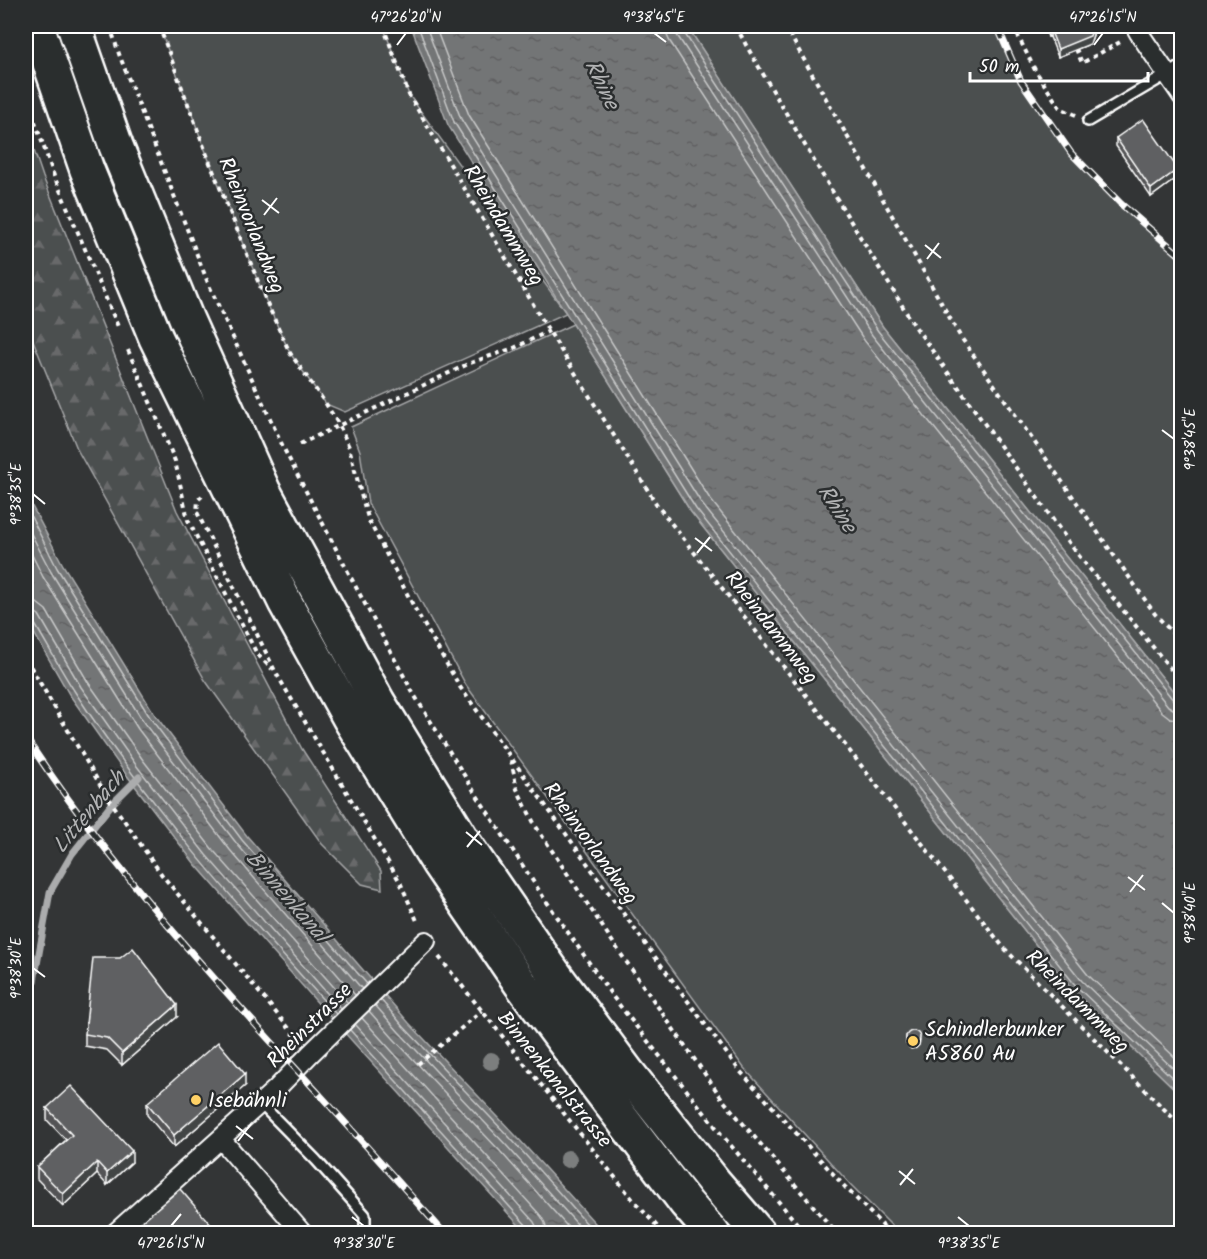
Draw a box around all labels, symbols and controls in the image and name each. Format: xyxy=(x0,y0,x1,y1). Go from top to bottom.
text: 47°26'20"N xyxy=(371,6,441,30)
text: 9°38'45"E xyxy=(623,6,686,30)
text: 47°26'15"N xyxy=(1069,6,1137,30)
scale bar xyxy=(970,45,1148,83)
text: 50 m xyxy=(979,53,1019,82)
water label: Rhine xyxy=(574,54,629,118)
street label: Rheinvorlandweg xyxy=(208,152,293,299)
street label: Rheindammweg xyxy=(453,159,552,293)
text: 9°38'45"E xyxy=(1179,407,1203,470)
text: 9°38'35"E xyxy=(5,462,29,525)
water label: Rhine xyxy=(807,478,866,542)
street label: Rheindammweg xyxy=(716,564,826,692)
water label: Littenbach xyxy=(45,762,137,862)
street label: Rheinvorlandweg xyxy=(534,776,646,912)
water label: Binnenkanal xyxy=(236,844,339,955)
text: 9°38'40"E xyxy=(1179,881,1203,944)
text: 9°38'30"E xyxy=(5,936,29,999)
street label: Rheindammweg xyxy=(1017,942,1137,1062)
street label: Rheinstrasse xyxy=(259,975,361,1077)
street label: Binnenkanalstrasse xyxy=(488,1004,620,1156)
place label: Schindlerbunker A5860 Au xyxy=(925,1014,1065,1071)
marker: Schindlerbunker A5860 Au xyxy=(906,1034,920,1048)
place label: Isebähnli xyxy=(208,1085,287,1118)
marker: Isebähnli xyxy=(189,1093,203,1107)
text: 47°26'15"N xyxy=(137,1232,205,1256)
text: 9°38'30"E xyxy=(333,1232,396,1256)
text: 9°38'35"E xyxy=(938,1232,1001,1256)

